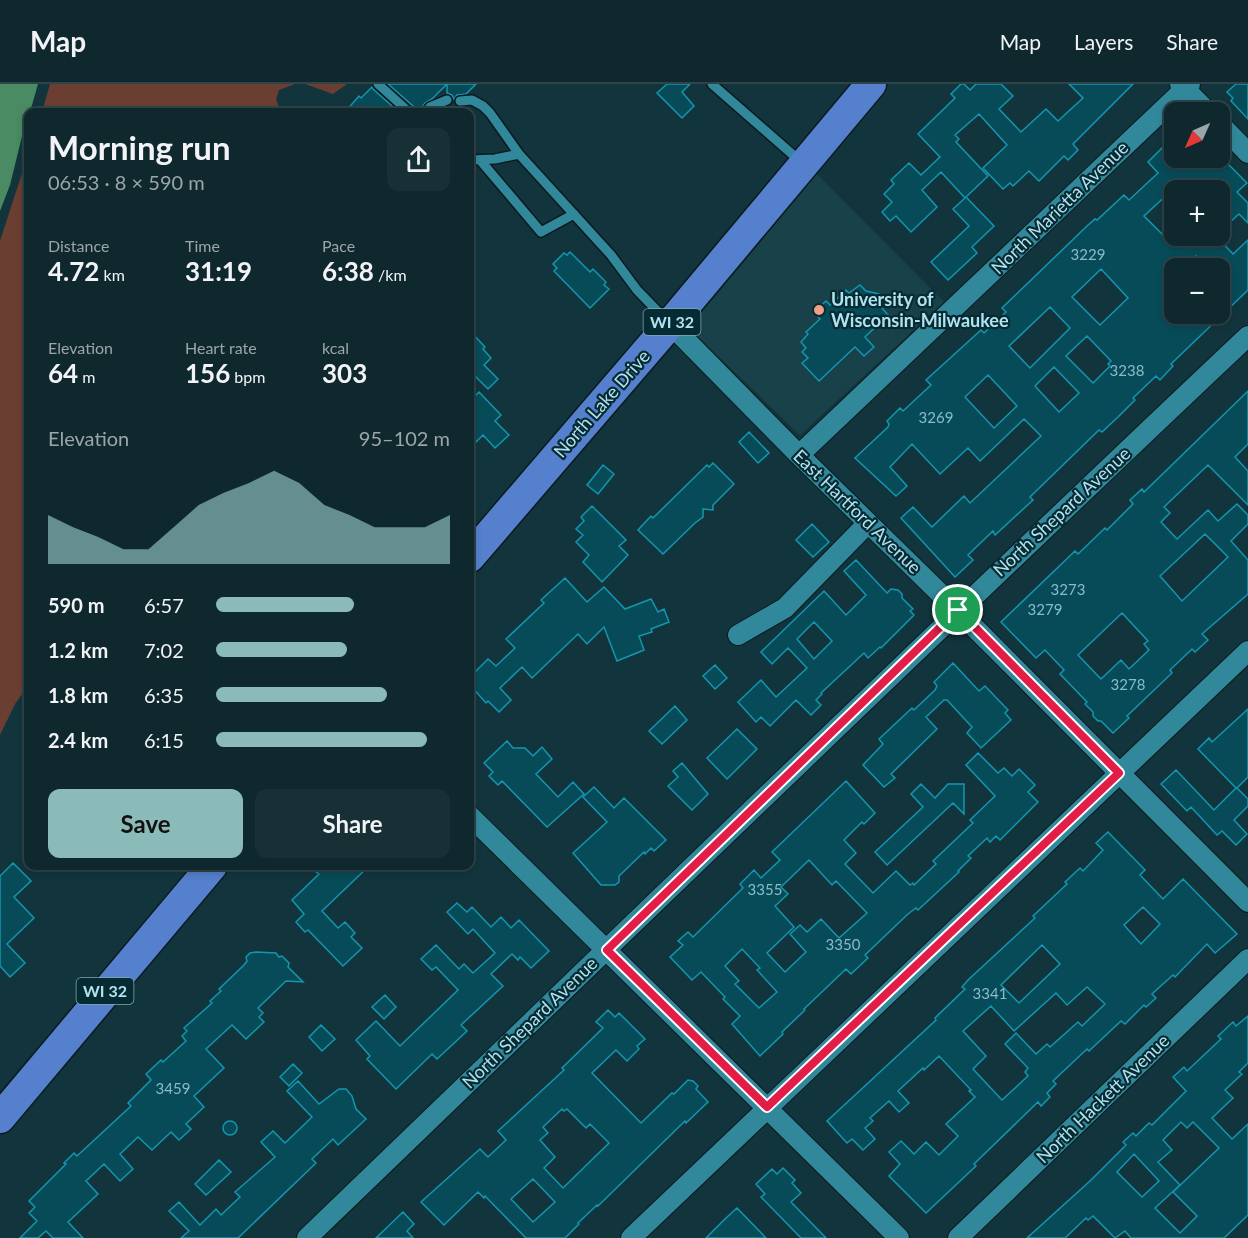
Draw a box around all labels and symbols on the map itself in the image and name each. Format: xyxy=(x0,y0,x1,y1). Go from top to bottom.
north arrow xyxy=(1164,102,1230,168)
street label: North Marietta Avenue xyxy=(986,136,1132,278)
house number: 3229 xyxy=(1071,245,1105,263)
place label: University of Wisconsin-Milwaukee xyxy=(831,288,1009,331)
marker: University of Wisconsin-Milwaukee xyxy=(812,303,826,317)
road number: WI 32 xyxy=(644,309,700,335)
street label: North Lake Drive xyxy=(549,345,654,462)
house number: 3238 xyxy=(1110,361,1144,379)
house number: 3269 xyxy=(919,408,953,426)
street label: North Shepard Avenue xyxy=(988,442,1134,580)
street label: East Hartford Avenue xyxy=(789,445,926,578)
house number: 3273 xyxy=(1051,580,1085,598)
pin xyxy=(932,584,983,635)
house number: 3279 xyxy=(1028,600,1062,618)
house number: 3278 xyxy=(1111,675,1145,693)
house number: 3355 xyxy=(748,880,782,898)
house number: 3350 xyxy=(826,935,861,953)
street label: North Shepard Avenue xyxy=(457,952,601,1093)
road number: WI 32 xyxy=(76,978,134,1004)
house number: 3341 xyxy=(973,984,1007,1002)
street label: North Hackett Avenue xyxy=(1031,1029,1173,1167)
house number: 3459 xyxy=(156,1079,190,1097)

